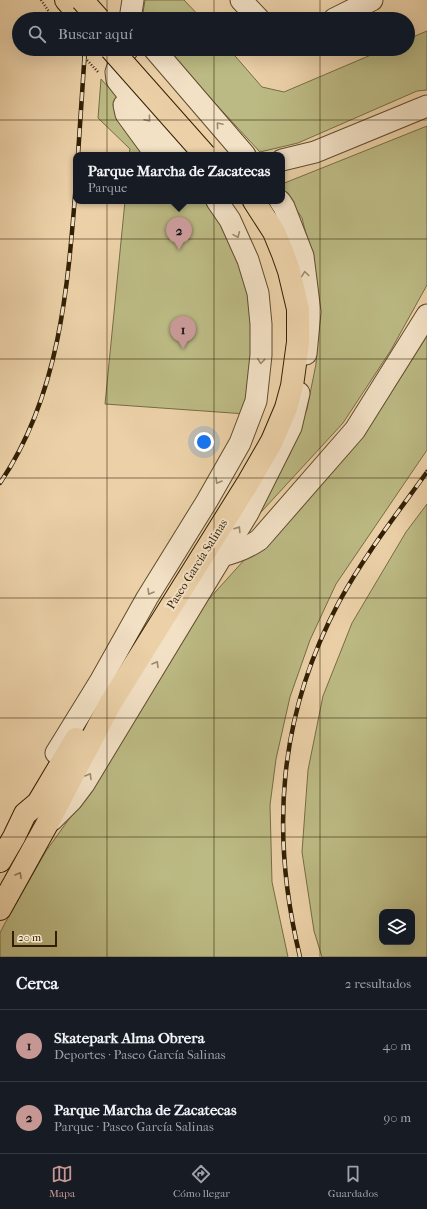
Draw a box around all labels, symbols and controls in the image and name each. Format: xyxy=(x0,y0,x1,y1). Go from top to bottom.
search box xyxy=(12,12,415,56)
icon: search xyxy=(26,23,48,45)
text: Buscar aquí xyxy=(58,25,133,43)
one-way arrow xyxy=(143,115,150,122)
one-way arrow xyxy=(217,123,224,130)
popup xyxy=(73,152,285,204)
text: Parque Marcha de Zacatecas xyxy=(88,162,270,180)
text: Parque xyxy=(88,180,127,195)
pin: 2 xyxy=(166,217,192,250)
one-way arrow xyxy=(232,230,240,238)
one-way arrow xyxy=(301,271,310,277)
pin: 1 xyxy=(170,316,196,349)
one-way arrow xyxy=(256,357,265,364)
your location xyxy=(194,432,214,452)
one-way arrow xyxy=(215,477,222,484)
street label: Paseo García Salinas xyxy=(164,516,231,612)
one-way arrow xyxy=(233,526,241,533)
one-way arrow xyxy=(148,588,155,595)
one-way arrow xyxy=(152,661,159,668)
one-way arrow xyxy=(85,773,92,780)
one-way arrow xyxy=(14,871,22,879)
map controls xyxy=(379,909,415,945)
button: layers xyxy=(379,909,415,945)
scale bar xyxy=(12,929,57,948)
text: 20 m xyxy=(18,931,41,944)
text: Cerca xyxy=(16,973,58,993)
text: 2 resultados xyxy=(345,976,411,991)
text: Skatepark Alma Obrera xyxy=(54,1029,205,1047)
text: 1 xyxy=(27,1038,31,1053)
text: 40 m xyxy=(383,1038,411,1053)
text: Deportes · Paseo García Salinas xyxy=(54,1047,226,1062)
text: Parque Marcha de Zacatecas xyxy=(54,1101,236,1119)
text: 2 xyxy=(26,1110,32,1125)
text: 90 m xyxy=(383,1110,411,1125)
text: Parque · Paseo García Salinas xyxy=(54,1119,214,1134)
tab: Mapa xyxy=(49,1163,75,1200)
tab: Cómo llegar xyxy=(173,1163,230,1200)
tab: Guardados xyxy=(328,1163,378,1200)

